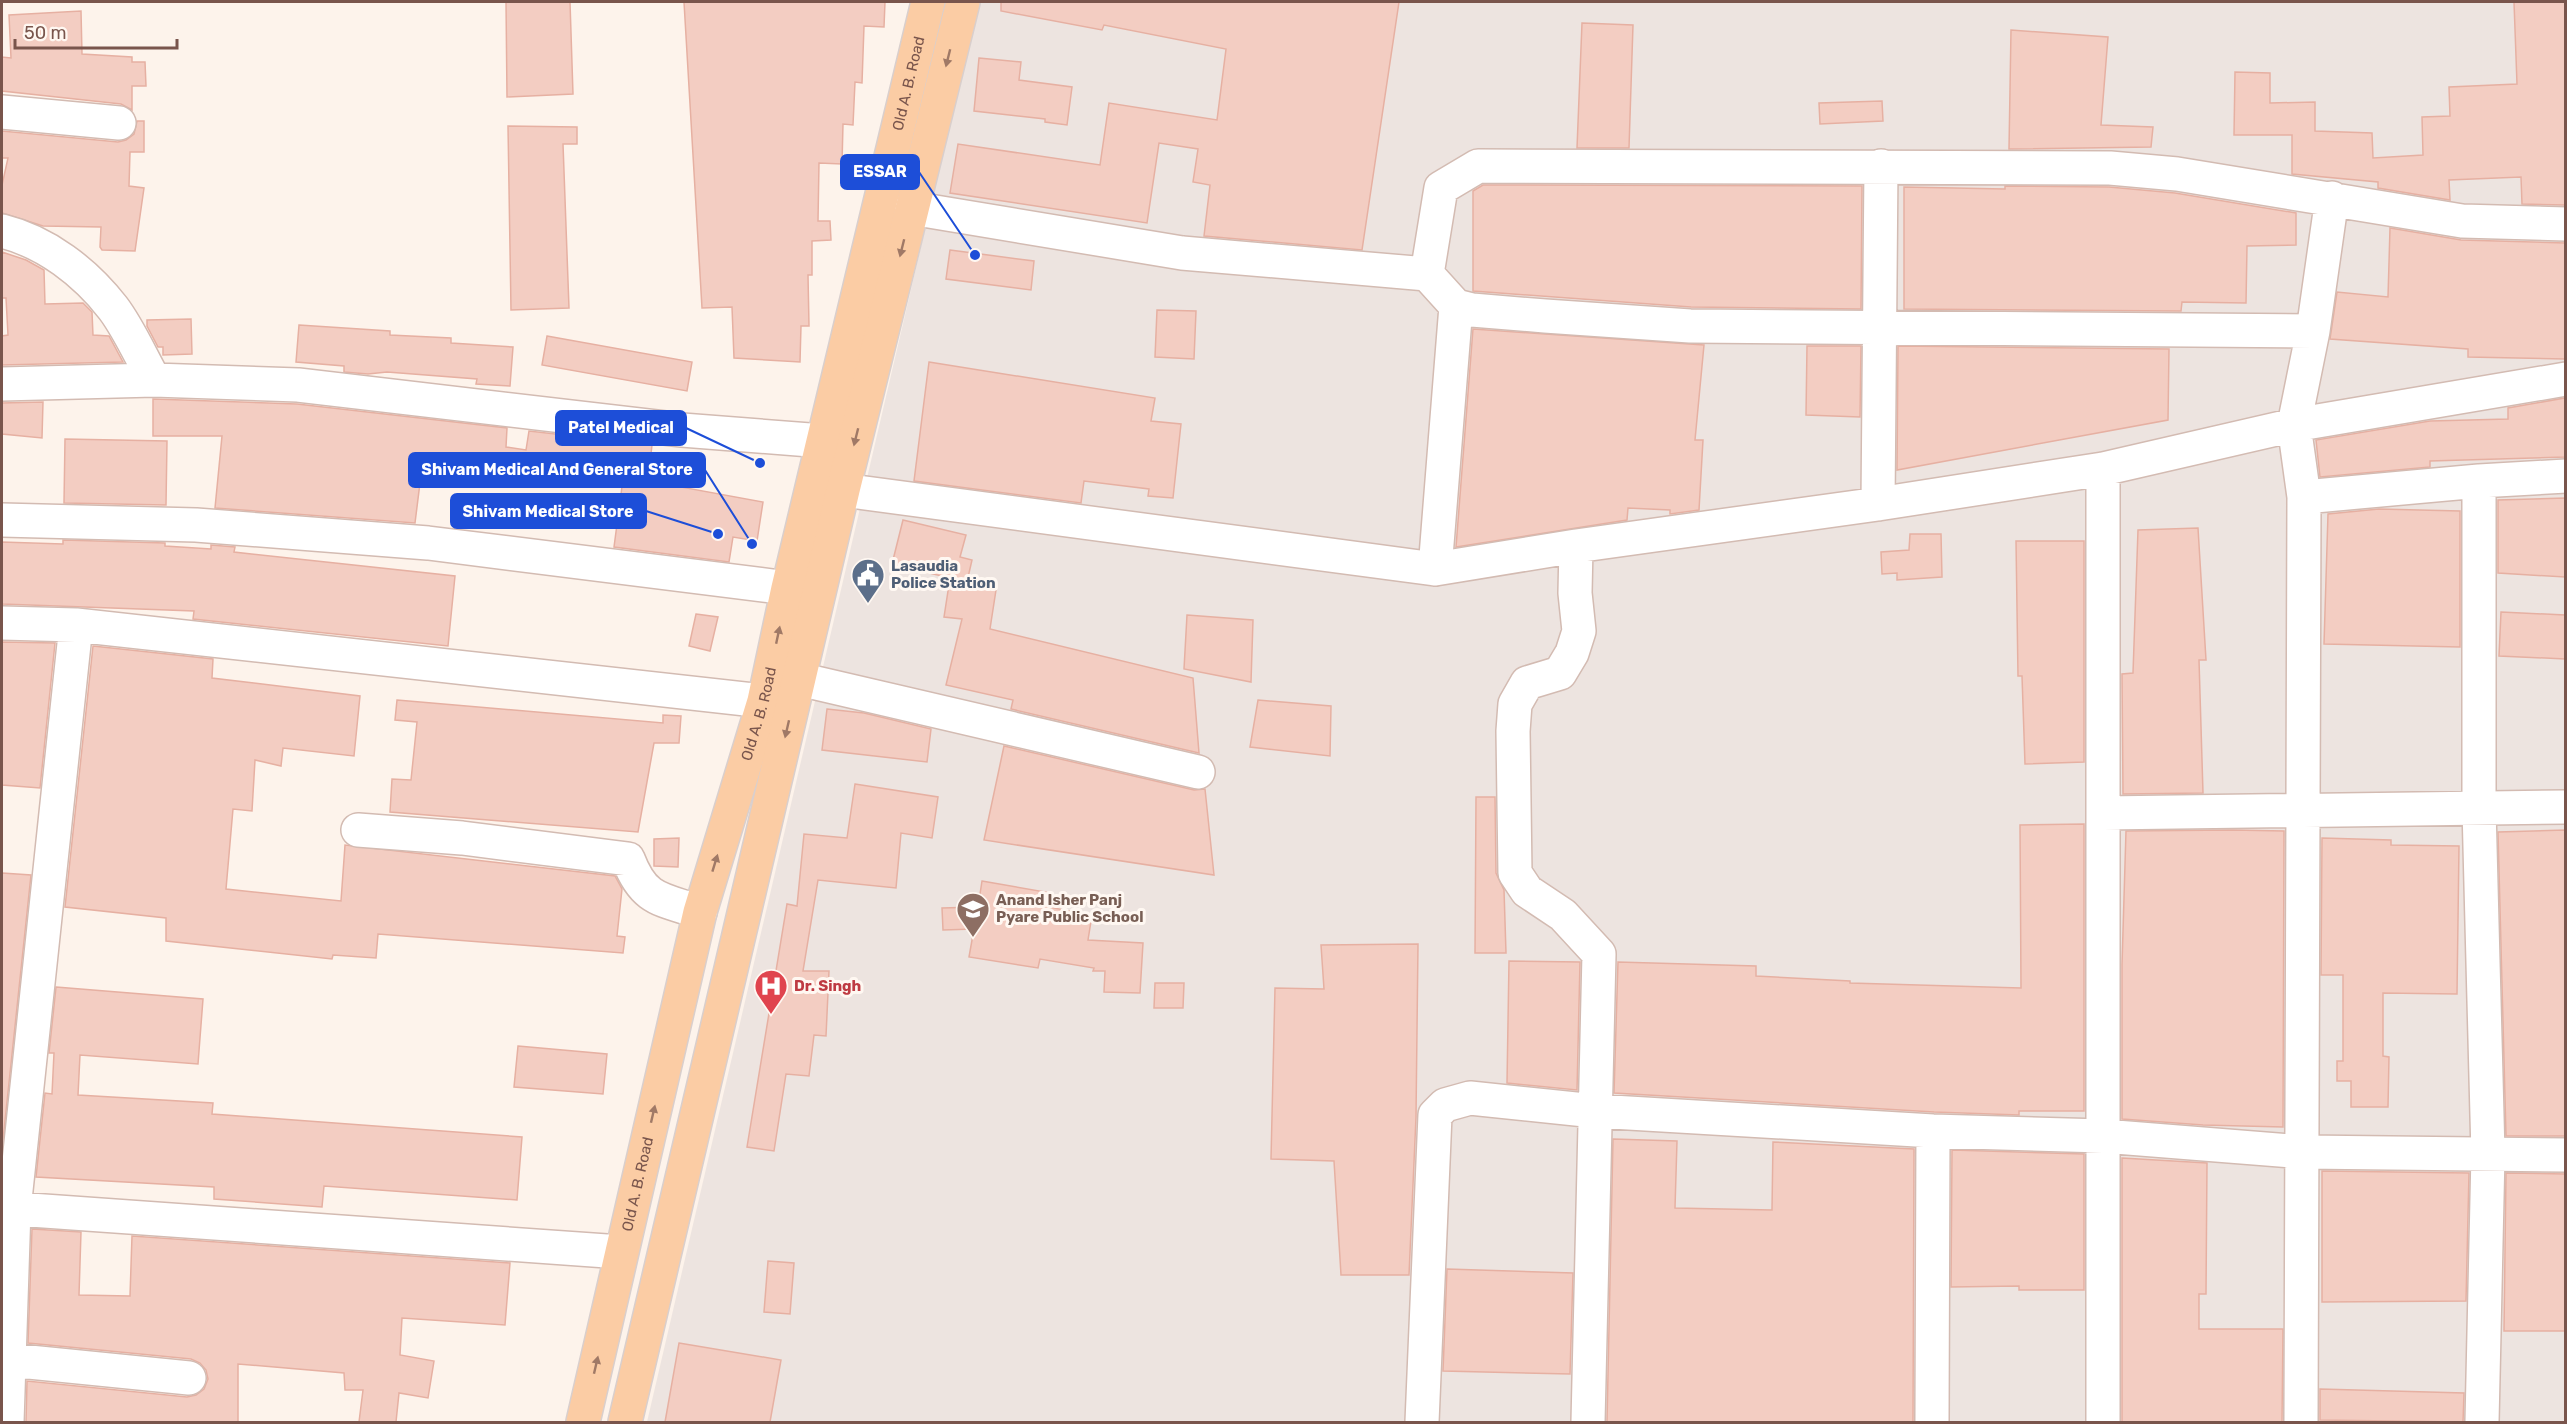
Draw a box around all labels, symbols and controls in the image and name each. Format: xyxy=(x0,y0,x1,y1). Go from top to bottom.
scale bar xyxy=(15,12,177,50)
text: 50 m xyxy=(24,22,67,44)
street label: Old A. B. Road xyxy=(889,34,929,132)
one-way arrow xyxy=(943,49,953,67)
callout: ESSAR xyxy=(841,155,919,189)
text: ESSAR xyxy=(853,162,907,181)
one-way arrow xyxy=(896,238,906,257)
callout: Patel Medical xyxy=(556,411,686,445)
text: Patel Medical xyxy=(568,418,674,437)
one-way arrow xyxy=(850,428,860,446)
callout: Shivam Medical And General Store xyxy=(409,453,705,487)
text: Shivam Medical And General Store xyxy=(421,460,693,479)
callout: Shivam Medical Store xyxy=(451,494,646,528)
text: Shivam Medical Store xyxy=(462,502,634,521)
public building icon: Lasaudia Police Station xyxy=(850,557,886,604)
place label: Lasaudia Police Station xyxy=(891,557,996,592)
one-way arrow xyxy=(774,626,783,645)
street label: Old A. B. Road xyxy=(737,665,780,763)
one-way arrow xyxy=(782,720,791,739)
one-way arrow xyxy=(710,854,720,872)
school or university icon: Anand Isher Panj Pyare Public School xyxy=(955,891,991,938)
place label: Anand Isher Panj Pyare Public School xyxy=(996,891,1143,926)
hospital icon: Dr. Singh xyxy=(753,968,789,1015)
place label: Dr. Singh xyxy=(794,977,861,995)
one-way arrow xyxy=(649,1105,659,1123)
street label: Old A. B. Road xyxy=(618,1135,657,1233)
one-way arrow xyxy=(591,1356,601,1375)

